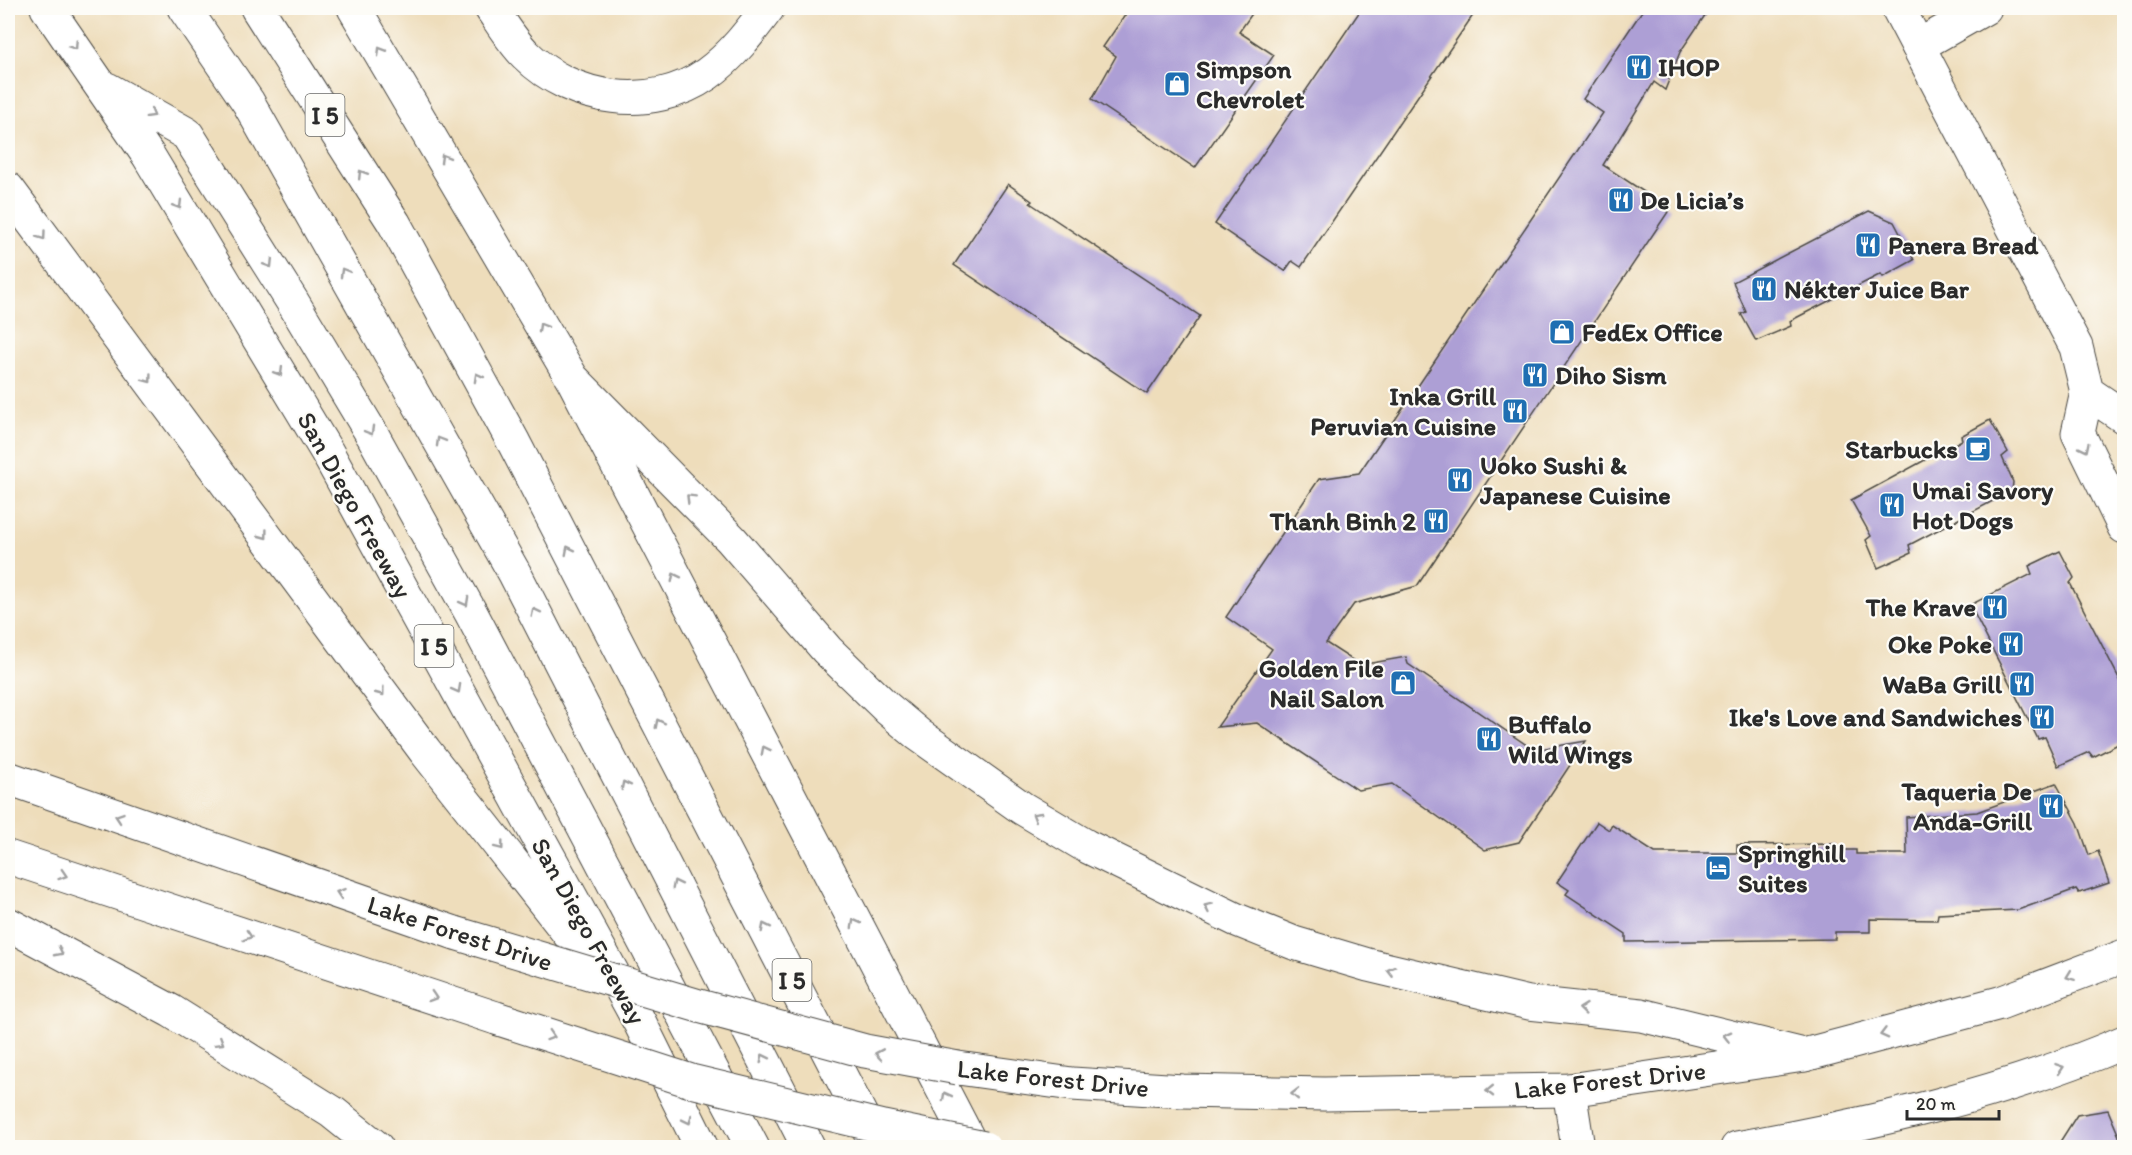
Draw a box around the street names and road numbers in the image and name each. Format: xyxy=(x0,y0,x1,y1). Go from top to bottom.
road number: I 5 xyxy=(306,94,344,136)
street label: San Diego Freeway xyxy=(290,406,420,604)
road number: I 5 xyxy=(414,625,454,667)
street label: San Diego Freeway xyxy=(524,832,654,1030)
street label: Lake Forest Drive xyxy=(363,888,557,978)
road number: I 5 xyxy=(772,959,812,1001)
street label: Lake Forest Drive xyxy=(955,1052,1151,1104)
street label: Lake Forest Drive xyxy=(1512,1054,1708,1106)

